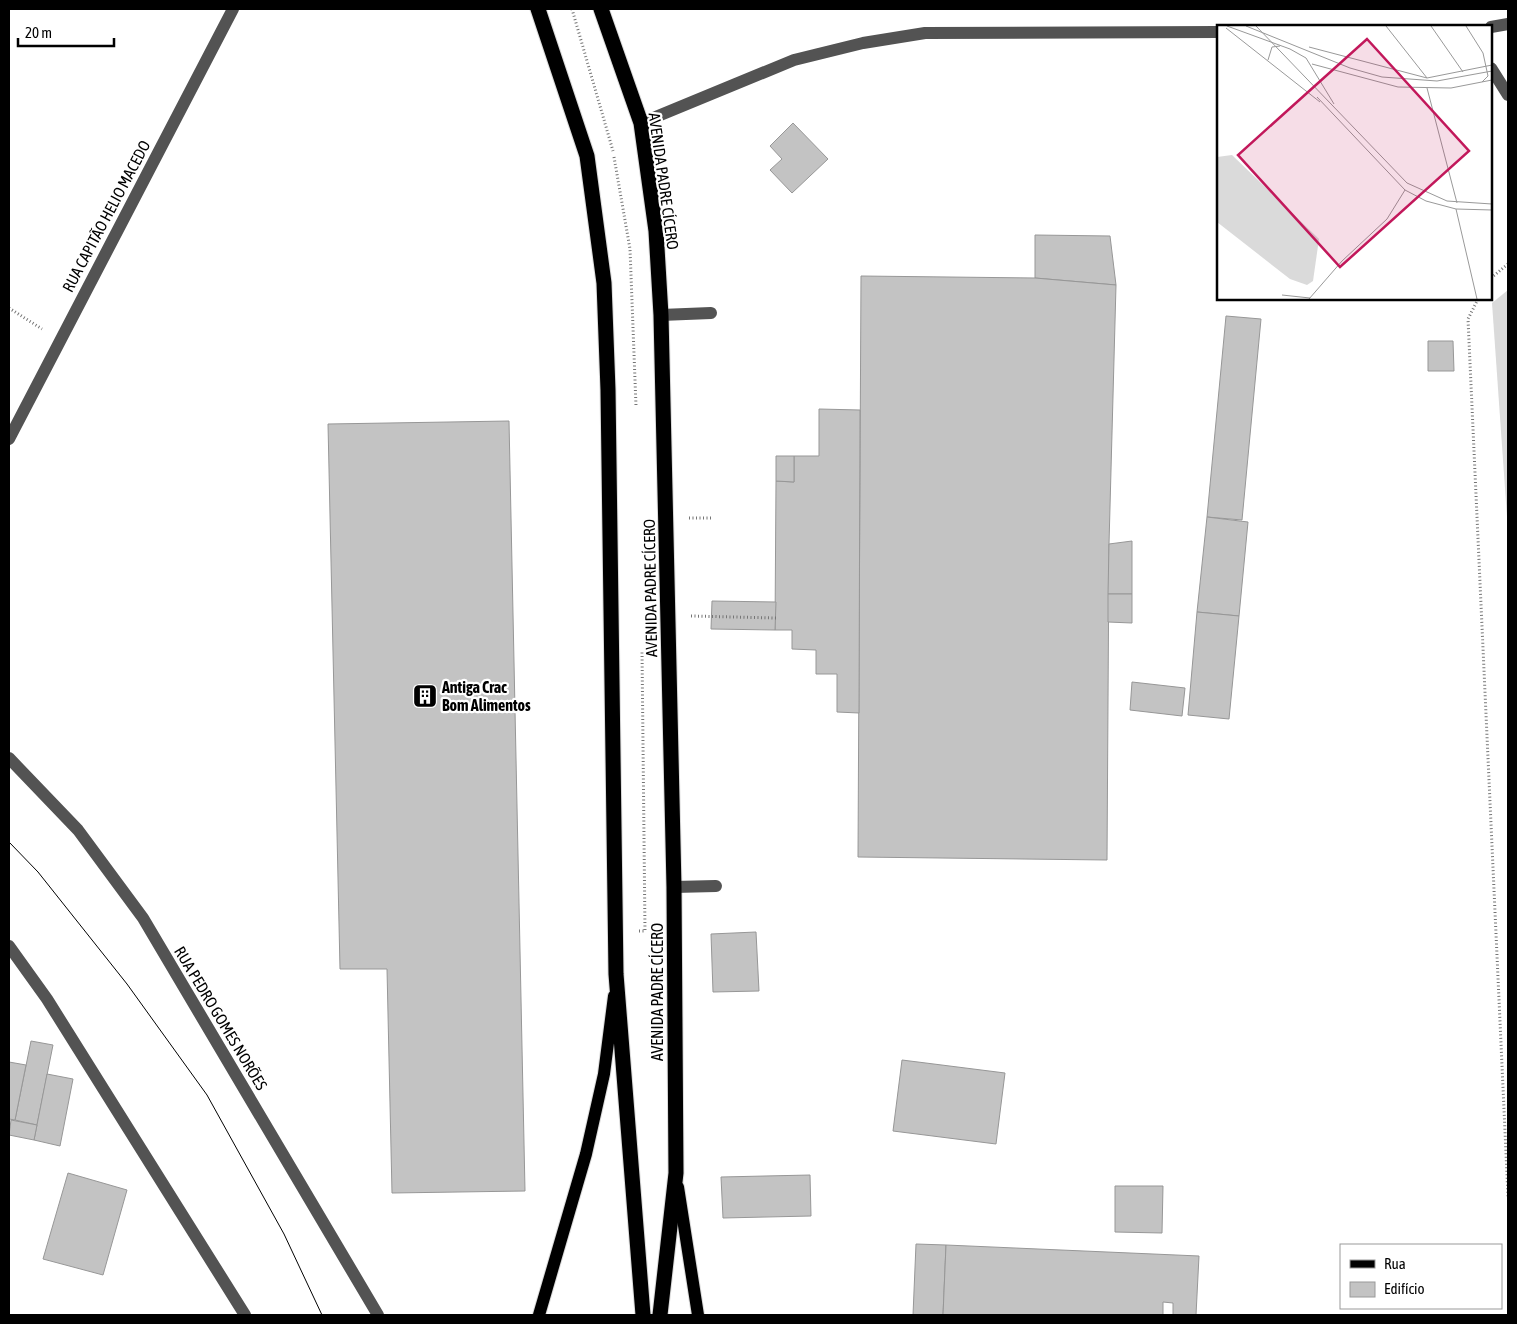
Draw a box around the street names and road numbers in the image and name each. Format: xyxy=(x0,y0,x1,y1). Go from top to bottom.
street label: AVENIDA PADRE CÍCERO xyxy=(645,111,683,251)
street label: RUA CAPITÃO HELIO MACEDO xyxy=(58,137,154,295)
street label: AVENIDA PADRE CÍCERO xyxy=(640,519,660,657)
street label: AVENIDA PADRE CÍCERO xyxy=(648,923,666,1061)
street label: RUA PEDRO GOMES NORÕES xyxy=(171,943,271,1093)

